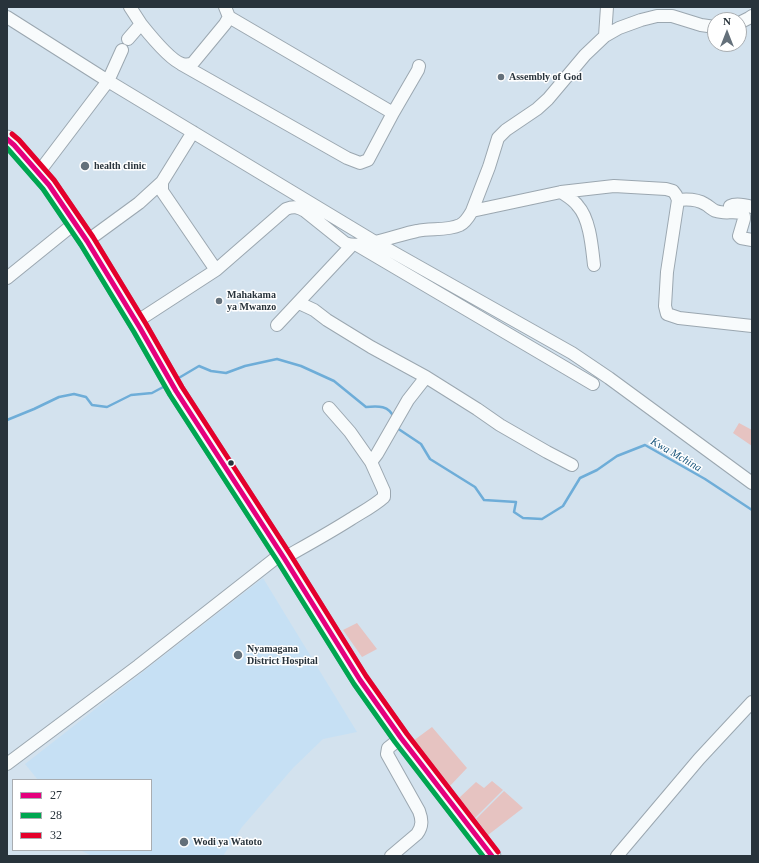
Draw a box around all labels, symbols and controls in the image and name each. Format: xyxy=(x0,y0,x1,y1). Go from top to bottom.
north arrow xyxy=(707,12,747,52)
text: N xyxy=(723,15,731,27)
place label: Assembly of God xyxy=(509,71,582,83)
marker: Assembly of God xyxy=(496,72,506,82)
marker: health clinic xyxy=(79,160,91,172)
place label: health clinic xyxy=(94,160,146,172)
place label: Mahakama ya Mwanzo xyxy=(227,289,276,312)
marker: Mahakama ya Mwanzo xyxy=(214,296,224,306)
water label: Kwa Mchina xyxy=(648,435,704,475)
unlabelled marker xyxy=(226,458,236,468)
place label: Nyamagana District Hospital xyxy=(247,643,318,666)
marker: Nyamagana District Hospital xyxy=(232,649,244,661)
legend xyxy=(12,779,152,851)
text: 27 xyxy=(50,788,62,802)
text: 28 xyxy=(50,808,62,822)
text: 32 xyxy=(50,828,62,842)
marker: Wodi ya Watoto xyxy=(178,836,190,848)
place label: Wodi ya Watoto xyxy=(193,836,262,848)

